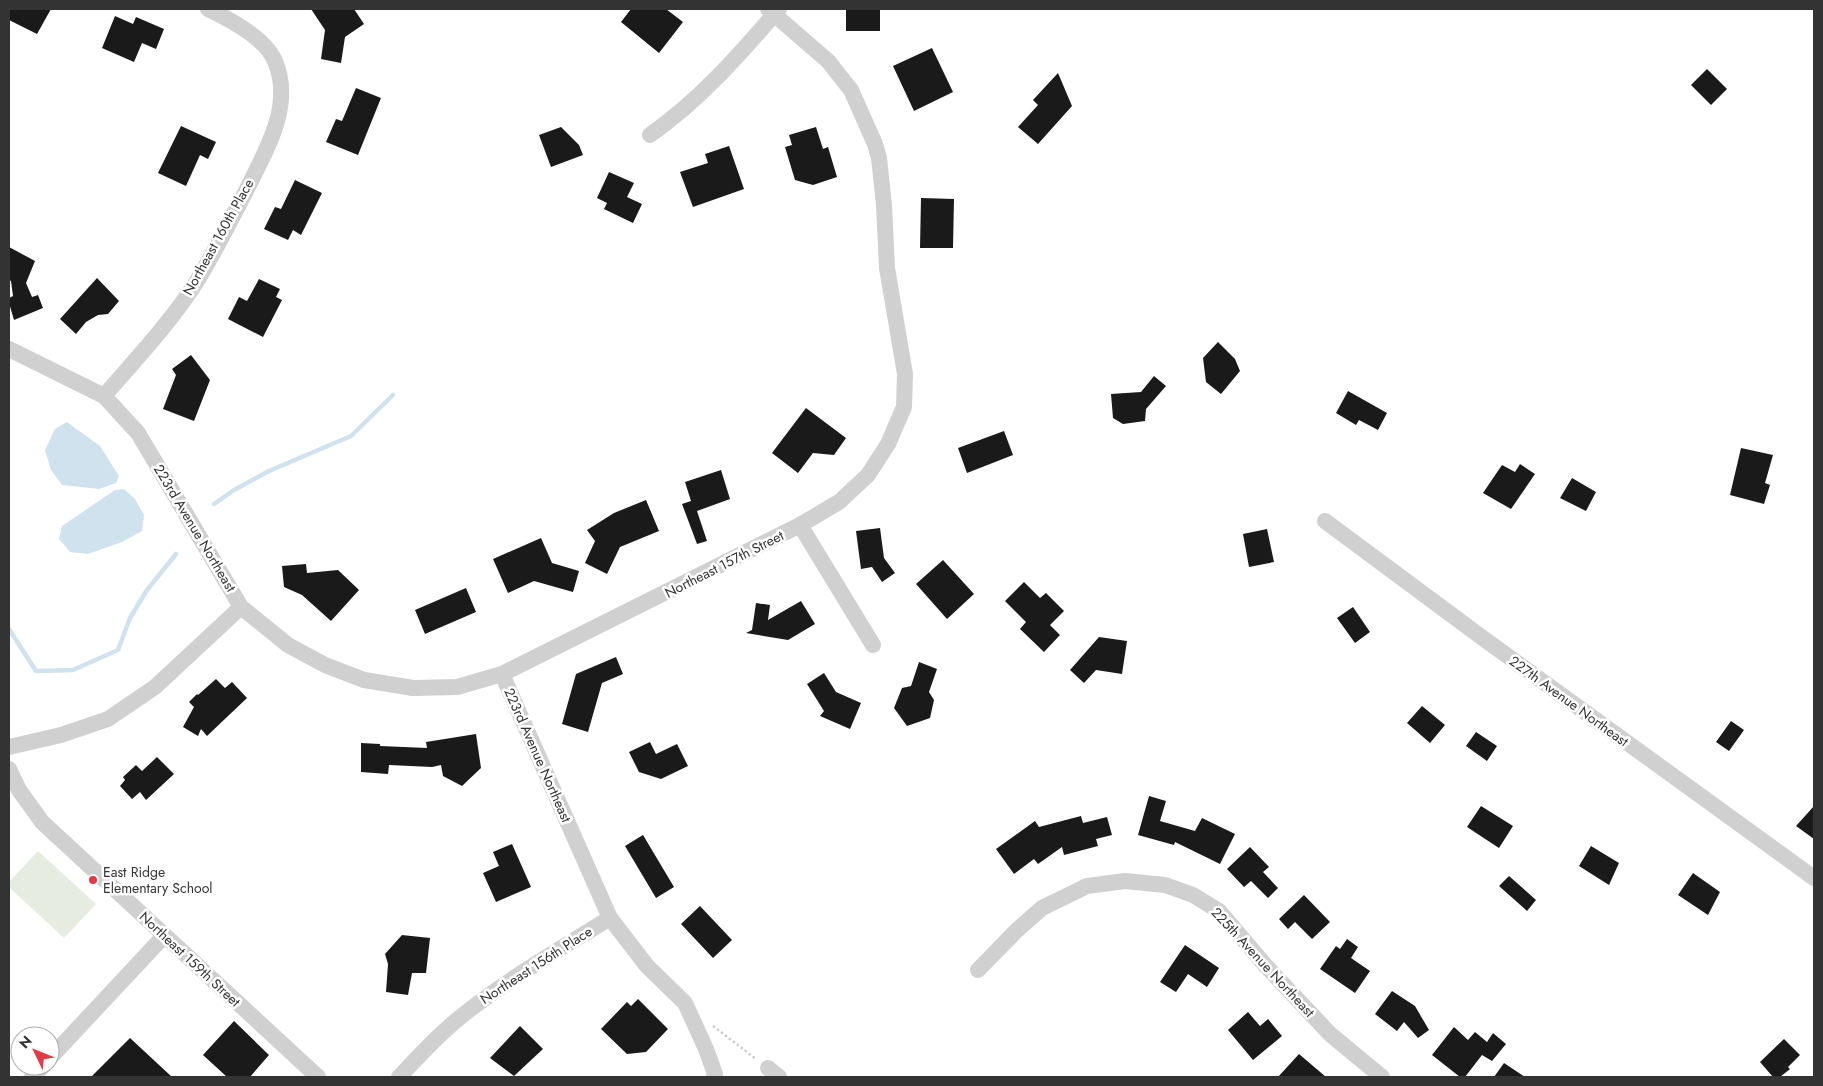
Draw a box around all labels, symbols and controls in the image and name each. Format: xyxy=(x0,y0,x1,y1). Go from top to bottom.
street label: Northeast 160th Place xyxy=(178,175,258,299)
street label: 223rd Avenue Northeast xyxy=(149,461,241,596)
street label: Northeast 157th Street xyxy=(661,525,787,603)
street label: 227th Avenue Northeast xyxy=(1505,651,1633,751)
street label: 223rd Avenue Northeast xyxy=(499,685,577,826)
place label: East Ridge Elementary School xyxy=(103,862,213,898)
marker: East Ridge Elementary School xyxy=(87,874,99,886)
street label: 225th Avenue Northeast xyxy=(1207,903,1320,1022)
street label: Northeast 159th Street xyxy=(135,907,245,1012)
street label: Northeast 156th Place xyxy=(476,921,596,1009)
north arrow xyxy=(10,1026,60,1076)
text: N xyxy=(14,1031,37,1053)

